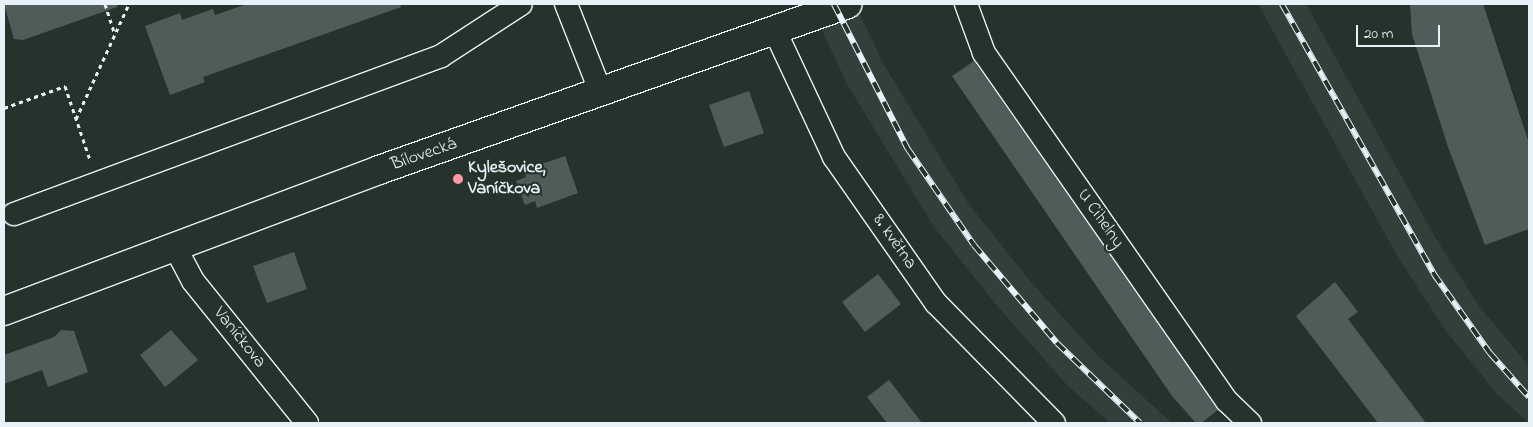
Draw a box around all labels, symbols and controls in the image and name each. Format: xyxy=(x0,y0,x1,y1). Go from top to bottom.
scale bar xyxy=(1358,15,1442,47)
text: 20 m xyxy=(1364,23,1393,45)
street label: Bílovecká xyxy=(388,134,460,176)
place label: Kylešovice, Vaníčkova xyxy=(468,158,546,200)
marker: Kylešovice, Vaníčkova xyxy=(452,173,464,185)
street label: U Cihelny xyxy=(1072,185,1128,253)
street label: 8. května xyxy=(867,210,921,274)
street label: Vaníčkova xyxy=(208,303,270,373)

